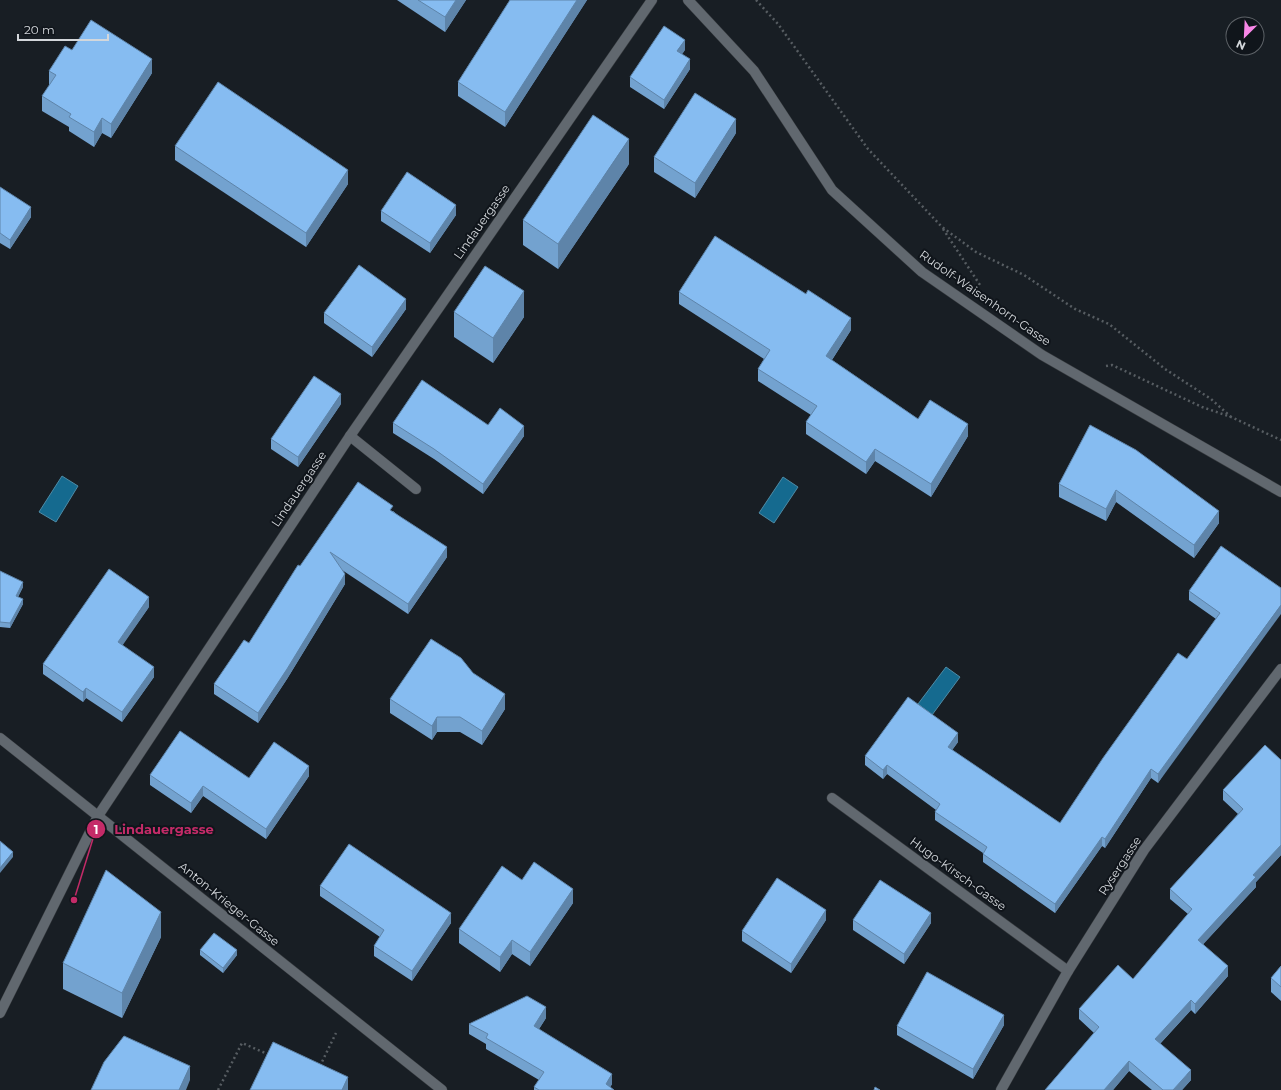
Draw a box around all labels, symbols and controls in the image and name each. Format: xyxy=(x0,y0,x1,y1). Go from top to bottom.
scale bar xyxy=(18,16,108,42)
north arrow xyxy=(1225,16,1265,56)
text: 20 m xyxy=(24,22,55,37)
text: N xyxy=(1234,37,1248,53)
street label: Lindauergasse xyxy=(450,181,513,262)
street label: Rudolf-Waisenhorn-Gasse xyxy=(917,247,1054,349)
street label: Lindauergasse xyxy=(268,448,329,529)
callout: Lindauergasse xyxy=(86,817,222,842)
text: Lindauergasse xyxy=(114,821,214,837)
text: 1 xyxy=(94,822,98,837)
street label: Rysergasse xyxy=(1095,833,1144,898)
street label: Hugo-Kirsch-Gasse xyxy=(907,834,1009,914)
street label: Anton-Krieger-Gasse xyxy=(176,858,283,949)

